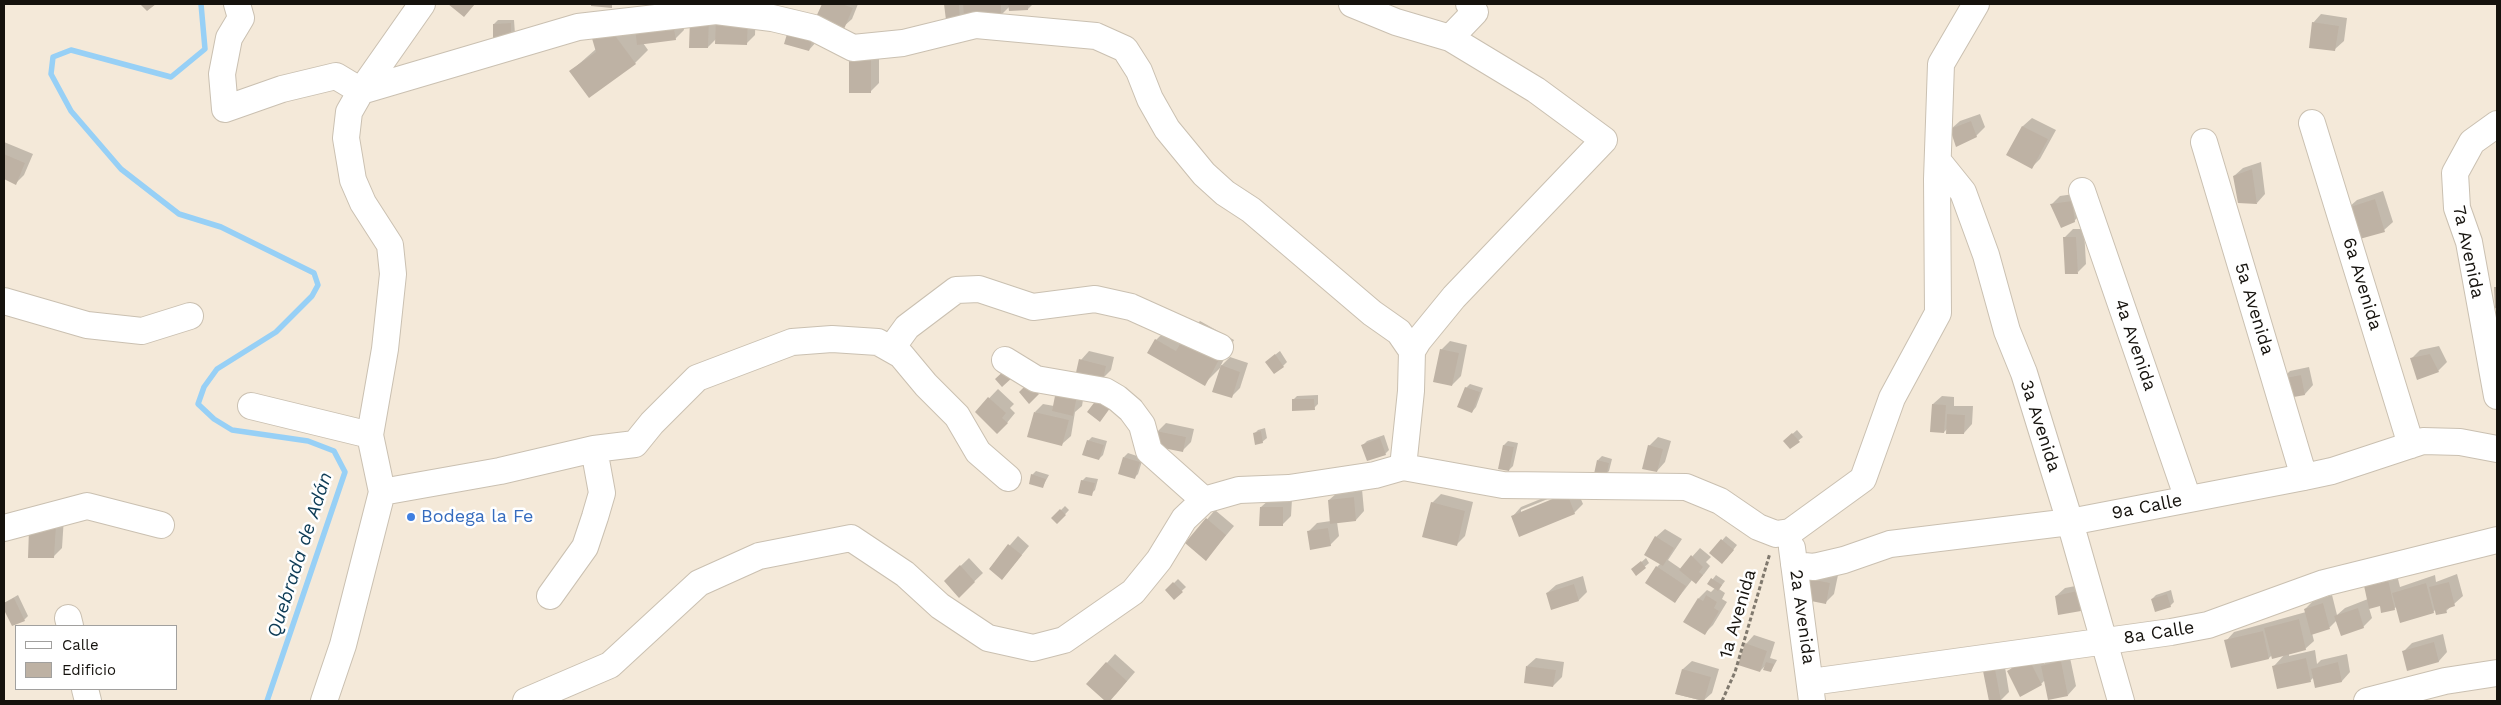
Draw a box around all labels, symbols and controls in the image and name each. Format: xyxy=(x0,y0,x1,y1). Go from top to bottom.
street label: 7a Avenida xyxy=(2448,204,2488,300)
street label: 6a Avenida xyxy=(2338,235,2386,333)
street label: 5a Avenida xyxy=(2230,260,2278,358)
street label: 4a Avenida xyxy=(2109,296,2161,394)
street label: 3a Avenida xyxy=(2015,377,2065,475)
water label: Quebrada de Adán xyxy=(263,469,337,641)
street label: 9a Calle xyxy=(2110,490,2184,524)
place label: Bodega la Fe xyxy=(421,506,533,528)
marker: Bodega la Fe xyxy=(405,511,417,523)
street label: 1a Avenida xyxy=(1715,567,1761,661)
street label: 2a Avenida xyxy=(1785,568,1819,666)
street label: 8a Calle xyxy=(2122,617,2196,649)
legend xyxy=(15,625,178,690)
text: Calle xyxy=(62,636,99,654)
text: Edificio xyxy=(62,661,116,679)

